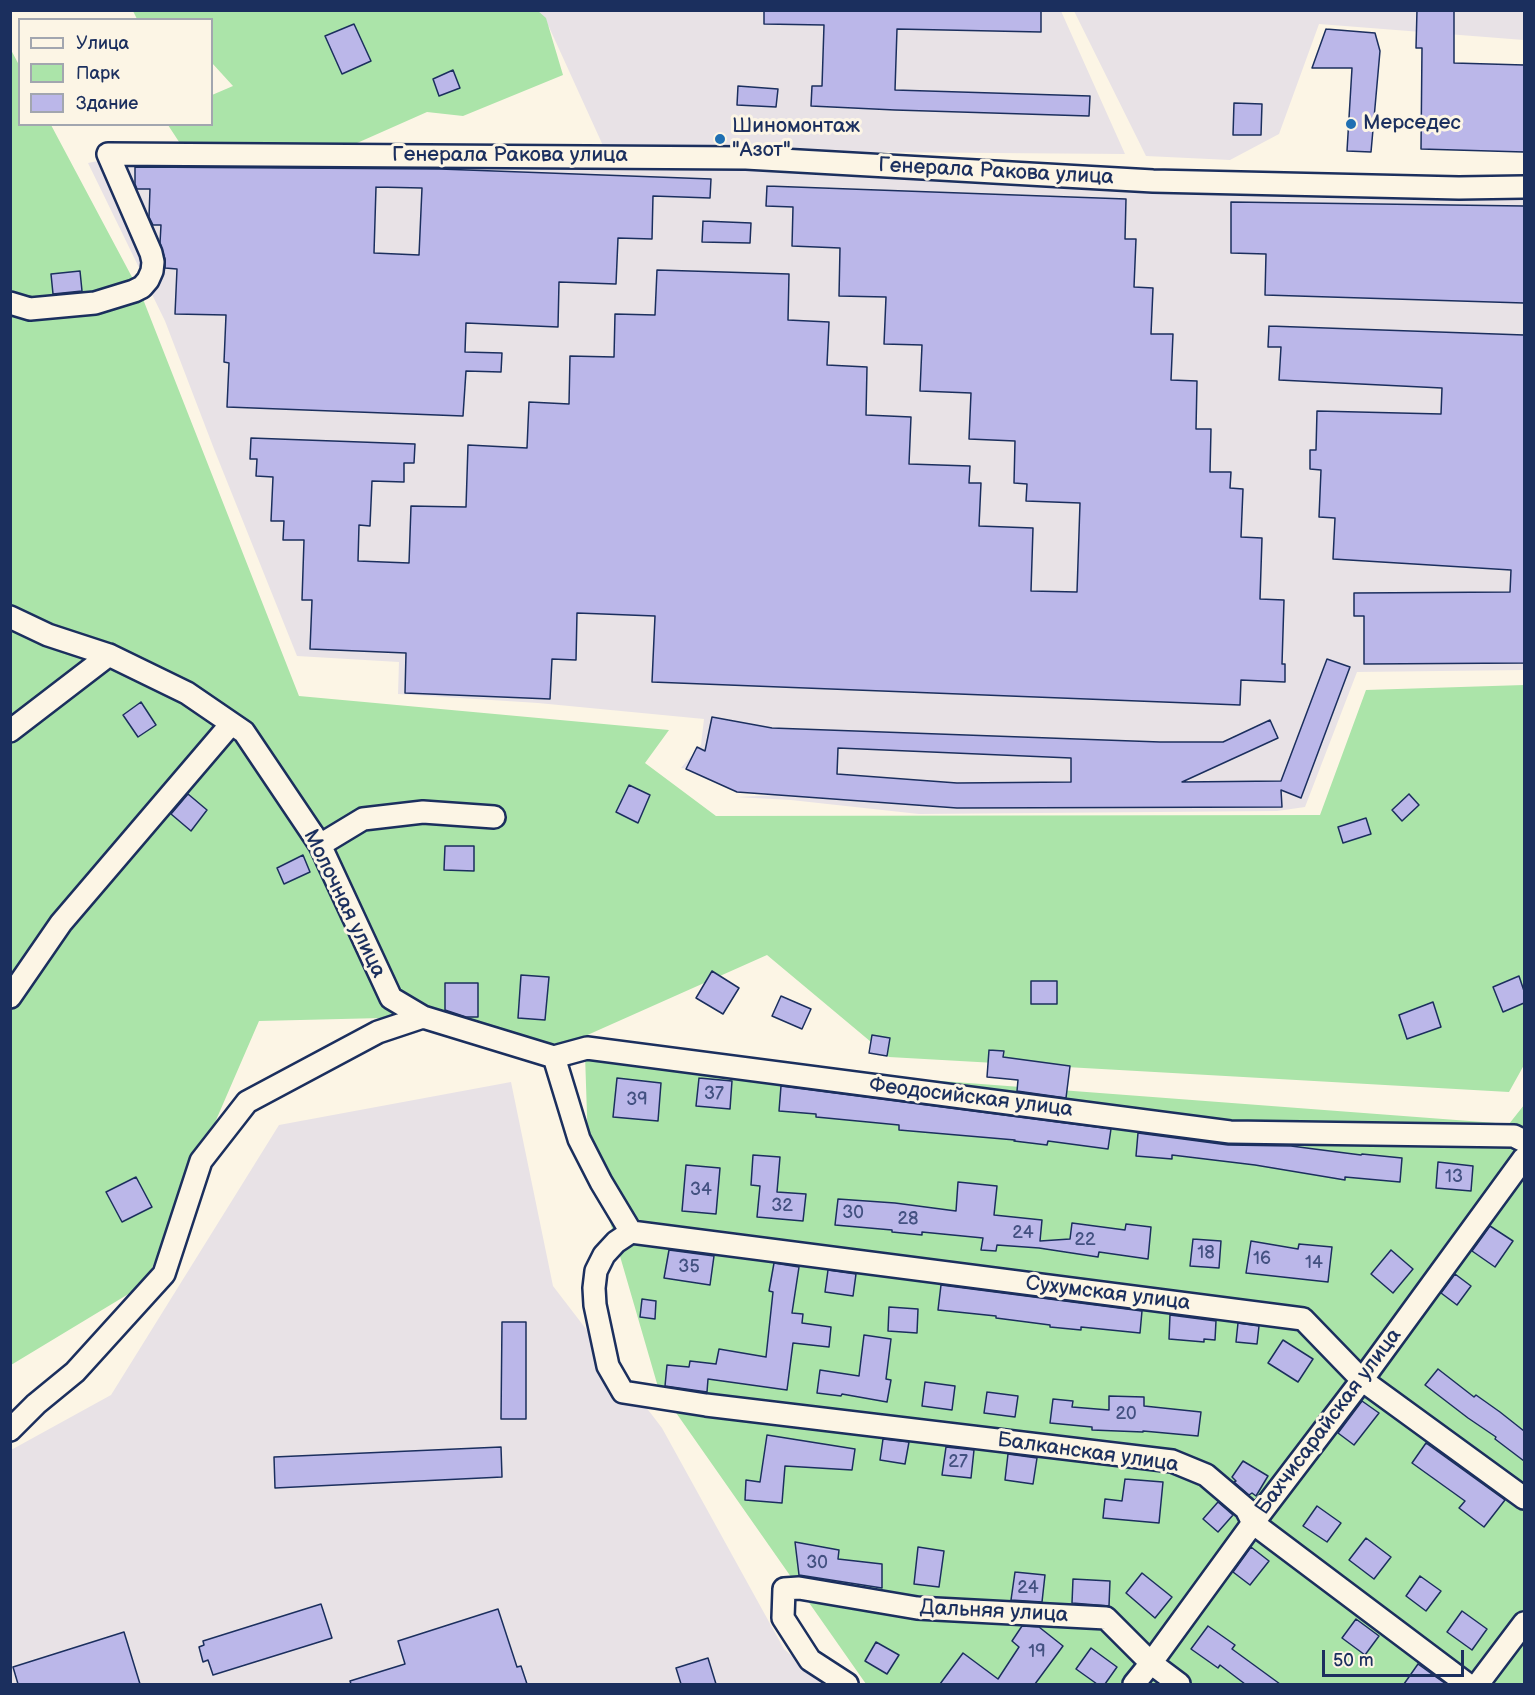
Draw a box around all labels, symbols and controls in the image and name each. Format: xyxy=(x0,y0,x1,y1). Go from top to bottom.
legend xyxy=(18,18,213,126)
text: Улица xyxy=(76,33,129,54)
text: Парк xyxy=(76,63,120,84)
text: Здание xyxy=(76,93,138,114)
place label: Мерседес xyxy=(1363,111,1461,137)
place label: Шиномонтаж "Азот" xyxy=(732,114,860,164)
marker: Мерседес xyxy=(1344,117,1358,131)
marker: Шиномонтаж "Азот" xyxy=(713,132,727,146)
street label: Генерала Ракова улица xyxy=(392,143,628,169)
street label: Генерала Ракова улица xyxy=(878,153,1114,191)
street label: Молочная улица xyxy=(297,826,391,982)
street label: Феодосийская улица xyxy=(868,1073,1074,1123)
house number: 37 xyxy=(704,1083,724,1105)
house number: 39 xyxy=(626,1089,648,1111)
house number: 13 xyxy=(1445,1166,1463,1188)
house number: 34 xyxy=(690,1179,712,1201)
house number: 32 xyxy=(771,1195,793,1217)
house number: 30 xyxy=(842,1202,864,1224)
house number: 28 xyxy=(897,1208,919,1230)
house number: 24 xyxy=(1012,1222,1034,1244)
house number: 22 xyxy=(1074,1229,1096,1251)
house number: 18 xyxy=(1197,1242,1215,1264)
house number: 16 xyxy=(1253,1248,1271,1270)
house number: 14 xyxy=(1305,1252,1323,1274)
house number: 35 xyxy=(678,1256,700,1278)
street label: Сухумская улица xyxy=(1024,1271,1192,1317)
street label: Бахчисарайская улица xyxy=(1251,1324,1407,1520)
house number: 20 xyxy=(1115,1403,1137,1425)
street label: Балканская улица xyxy=(996,1428,1180,1478)
house number: 27 xyxy=(948,1451,968,1473)
house number: 30 xyxy=(806,1552,828,1574)
house number: 24 xyxy=(1017,1577,1039,1599)
street label: Дальняя улица xyxy=(919,1596,1069,1628)
scale bar xyxy=(1325,1638,1468,1676)
house number: 19 xyxy=(1028,1641,1046,1663)
text: 50 m xyxy=(1333,1650,1374,1671)

